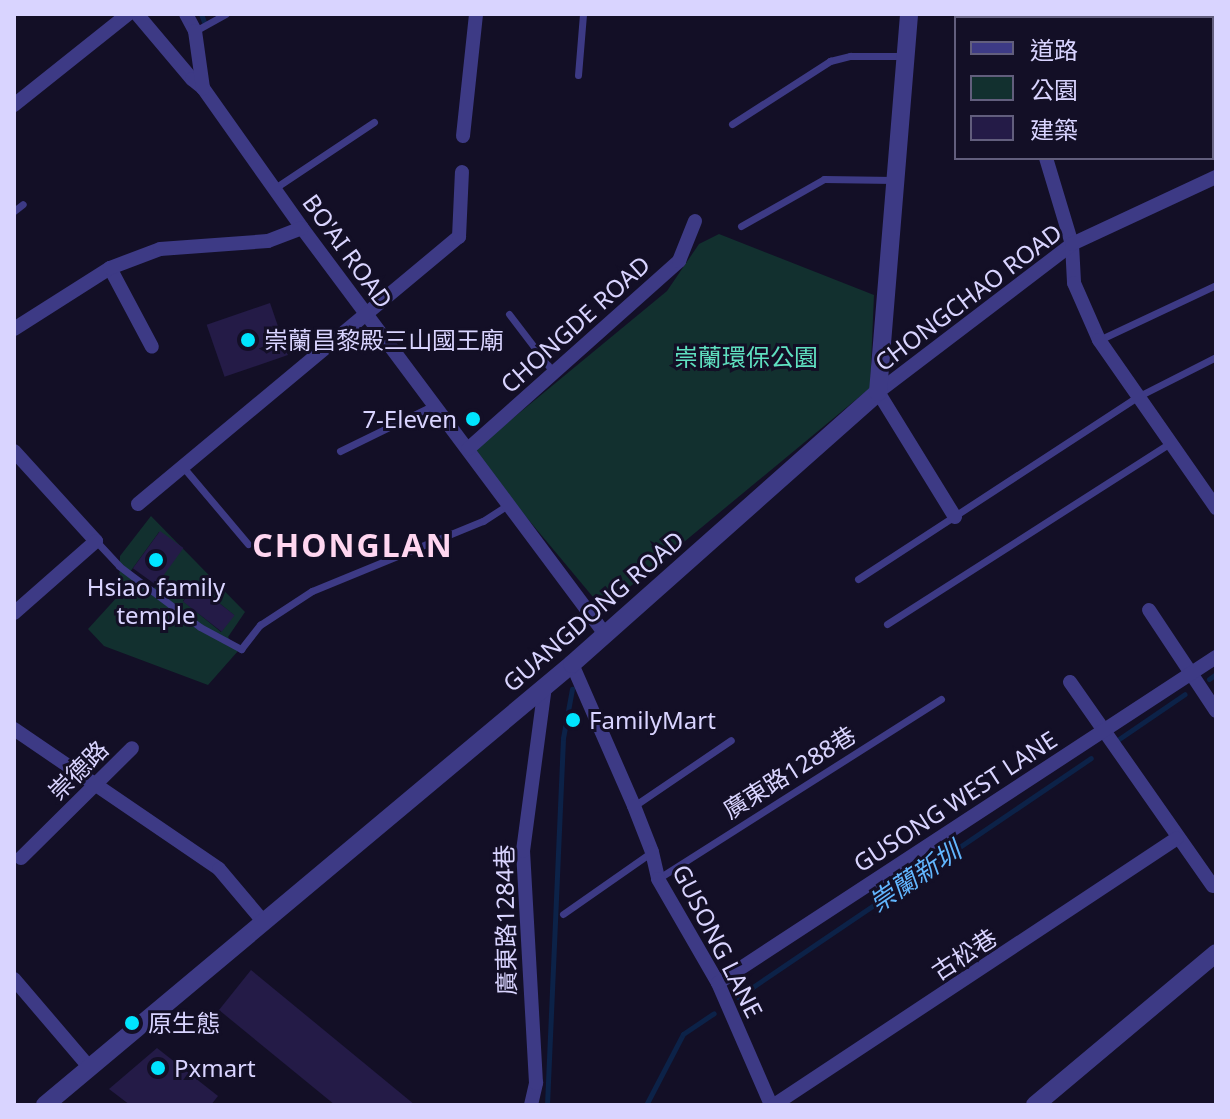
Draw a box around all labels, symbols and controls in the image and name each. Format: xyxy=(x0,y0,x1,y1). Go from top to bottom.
legend xyxy=(954,16,1214,160)
text: 道路 xyxy=(1030,33,1078,66)
text: 公園 xyxy=(1030,73,1078,106)
text: 建築 xyxy=(1030,113,1078,146)
street label: BO'AI ROAD xyxy=(297,188,399,314)
street label: CHONGCHAO ROAD xyxy=(869,217,1067,377)
street label: CHONGDE ROAD xyxy=(495,250,655,398)
place label: 崇蘭昌黎殿三山國王廟 xyxy=(264,326,504,354)
marker: 崇蘭昌黎殿三山國王廟 xyxy=(239,331,257,349)
park label: 崇蘭環保公園 xyxy=(674,343,818,371)
place label: 7-Eleven xyxy=(362,405,457,433)
marker: 7-Eleven xyxy=(464,410,482,428)
street label: GUANGDONG ROAD xyxy=(497,525,689,697)
district label: CHONGLAN xyxy=(252,526,454,564)
marker: Hsiao family temple xyxy=(147,551,165,569)
place label: Hsiao family temple xyxy=(87,573,225,629)
place label: FamilyMart xyxy=(589,706,716,734)
marker: FamilyMart xyxy=(564,711,582,729)
street label: 廣東路1288巷 xyxy=(717,720,861,824)
street label: GUSONG WEST LANE xyxy=(848,724,1062,878)
street label: 崇德路 xyxy=(42,734,114,806)
water label: 崇蘭新圳 xyxy=(863,835,967,919)
street label: 廣東路1284巷 xyxy=(489,844,521,996)
street label: GUSONG LANE xyxy=(667,859,769,1023)
street label: 古松巷 xyxy=(926,922,1002,986)
place label: 原生態 xyxy=(148,1009,220,1037)
marker: 原生態 xyxy=(123,1014,141,1032)
place label: Pxmart xyxy=(174,1054,256,1082)
marker: Pxmart xyxy=(149,1059,167,1077)

